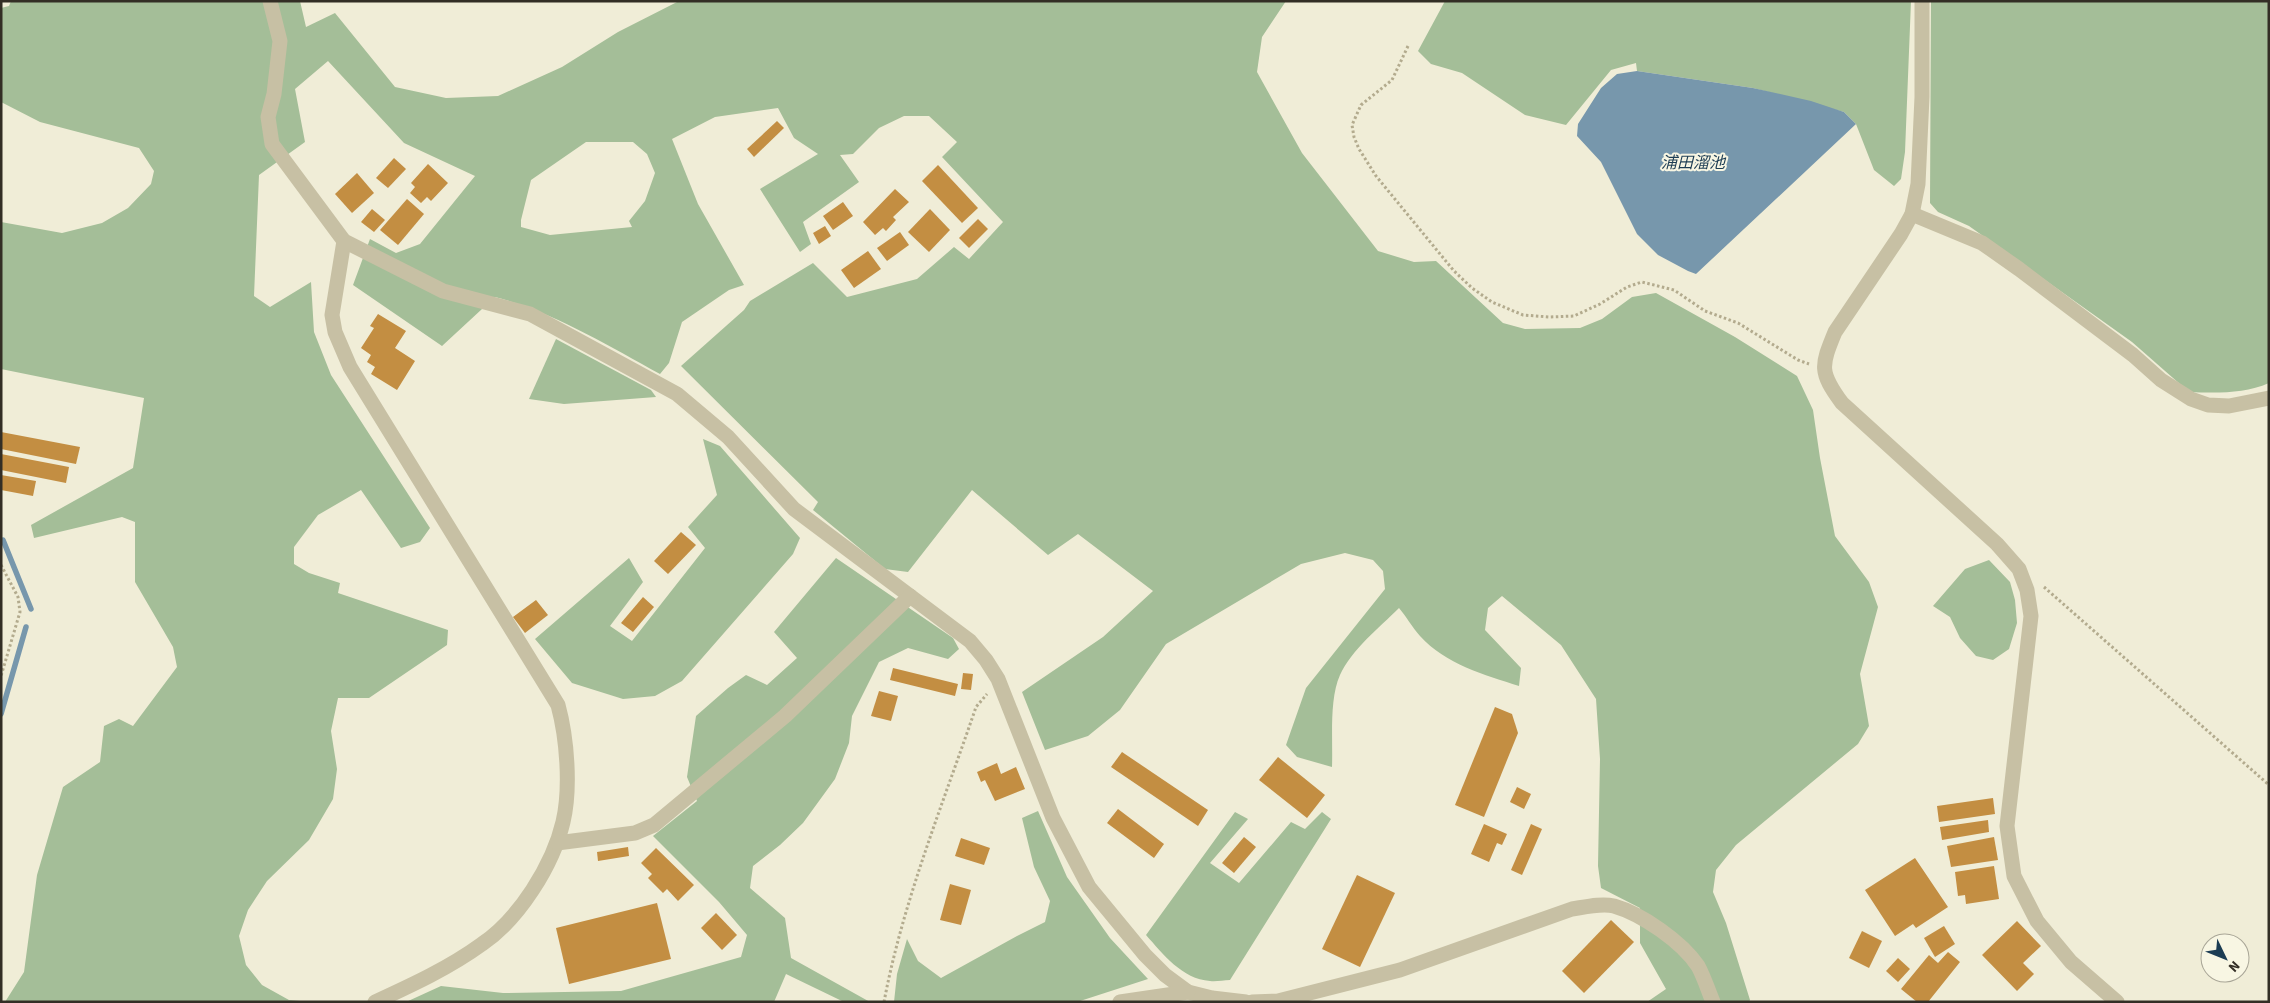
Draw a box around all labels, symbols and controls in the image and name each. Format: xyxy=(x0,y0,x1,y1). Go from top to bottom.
water label: 浦田溜池 xyxy=(1661,152,1727,174)
north arrow xyxy=(2200,933,2250,983)
text: N xyxy=(2223,956,2244,976)

